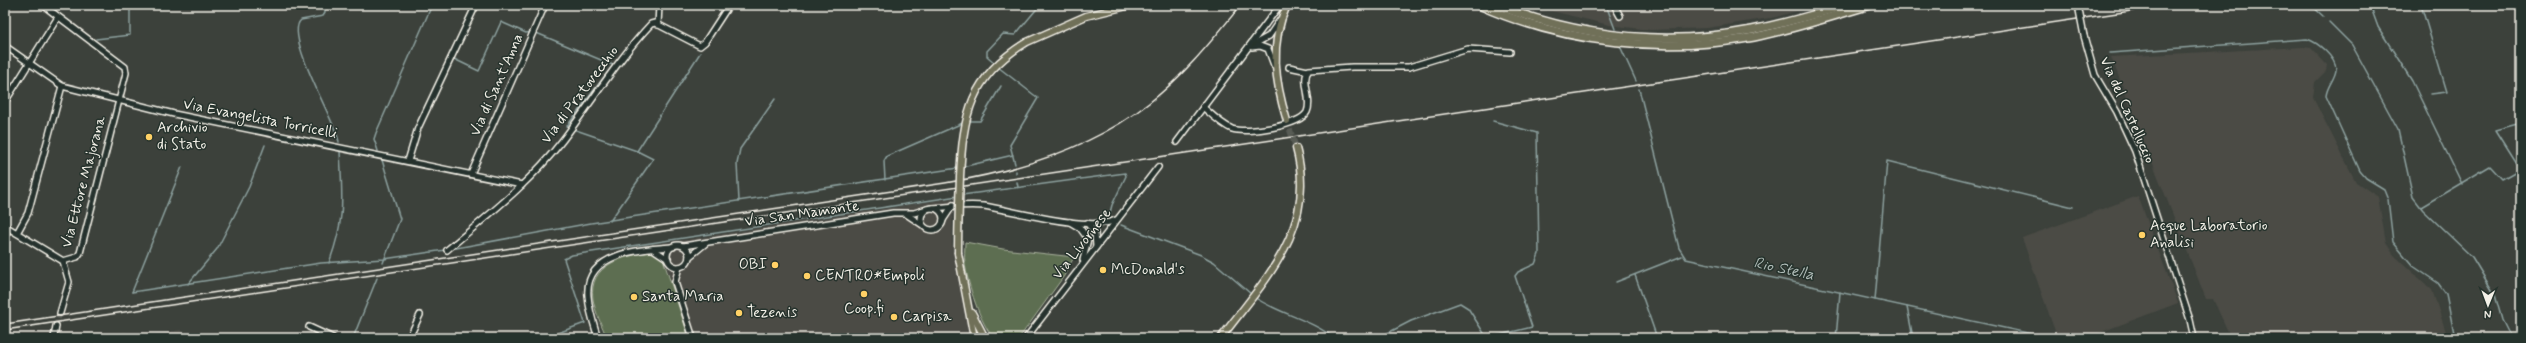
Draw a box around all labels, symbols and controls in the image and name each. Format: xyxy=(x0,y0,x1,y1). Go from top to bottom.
street label: Via di Sant'Anna xyxy=(465,31,529,139)
street label: Via di Pratovecchio xyxy=(537,42,623,148)
street label: Via del Castelluccio xyxy=(2095,53,2159,167)
street label: Via Evangelista Torricelli xyxy=(181,94,339,145)
street label: Via Ettore Majorana xyxy=(57,113,111,250)
place label: Archivio di Stato xyxy=(157,118,208,155)
marker: Archivio di Stato xyxy=(144,132,154,142)
street label: Via San Mamante xyxy=(743,196,861,232)
street label: Via Livornese xyxy=(1048,204,1116,284)
place label: Acque Laboratorio Analisi xyxy=(2150,216,2268,253)
marker: Acque Laboratorio Analisi xyxy=(2137,230,2147,240)
water label: Rio Stella xyxy=(1752,252,1816,286)
place label: OBI xyxy=(739,255,767,275)
marker: OBI xyxy=(770,260,780,270)
place label: McDonald's xyxy=(1111,260,1185,280)
marker: McDonald's xyxy=(1098,265,1108,275)
place label: CENTRO*Empoli xyxy=(815,266,925,286)
marker: CENTRO*Empoli xyxy=(802,271,812,281)
north arrow xyxy=(2468,285,2508,325)
place label: Santa Maria xyxy=(642,287,724,307)
marker: Coop.fi xyxy=(859,289,869,299)
marker: Santa Maria xyxy=(629,292,639,302)
place label: Coop.fi xyxy=(844,299,884,319)
place label: Tezenis xyxy=(747,303,797,323)
place label: Carpisa xyxy=(902,307,953,327)
text: N xyxy=(2484,307,2492,321)
marker: Tezenis xyxy=(734,308,744,318)
marker: Carpisa xyxy=(889,312,899,322)

